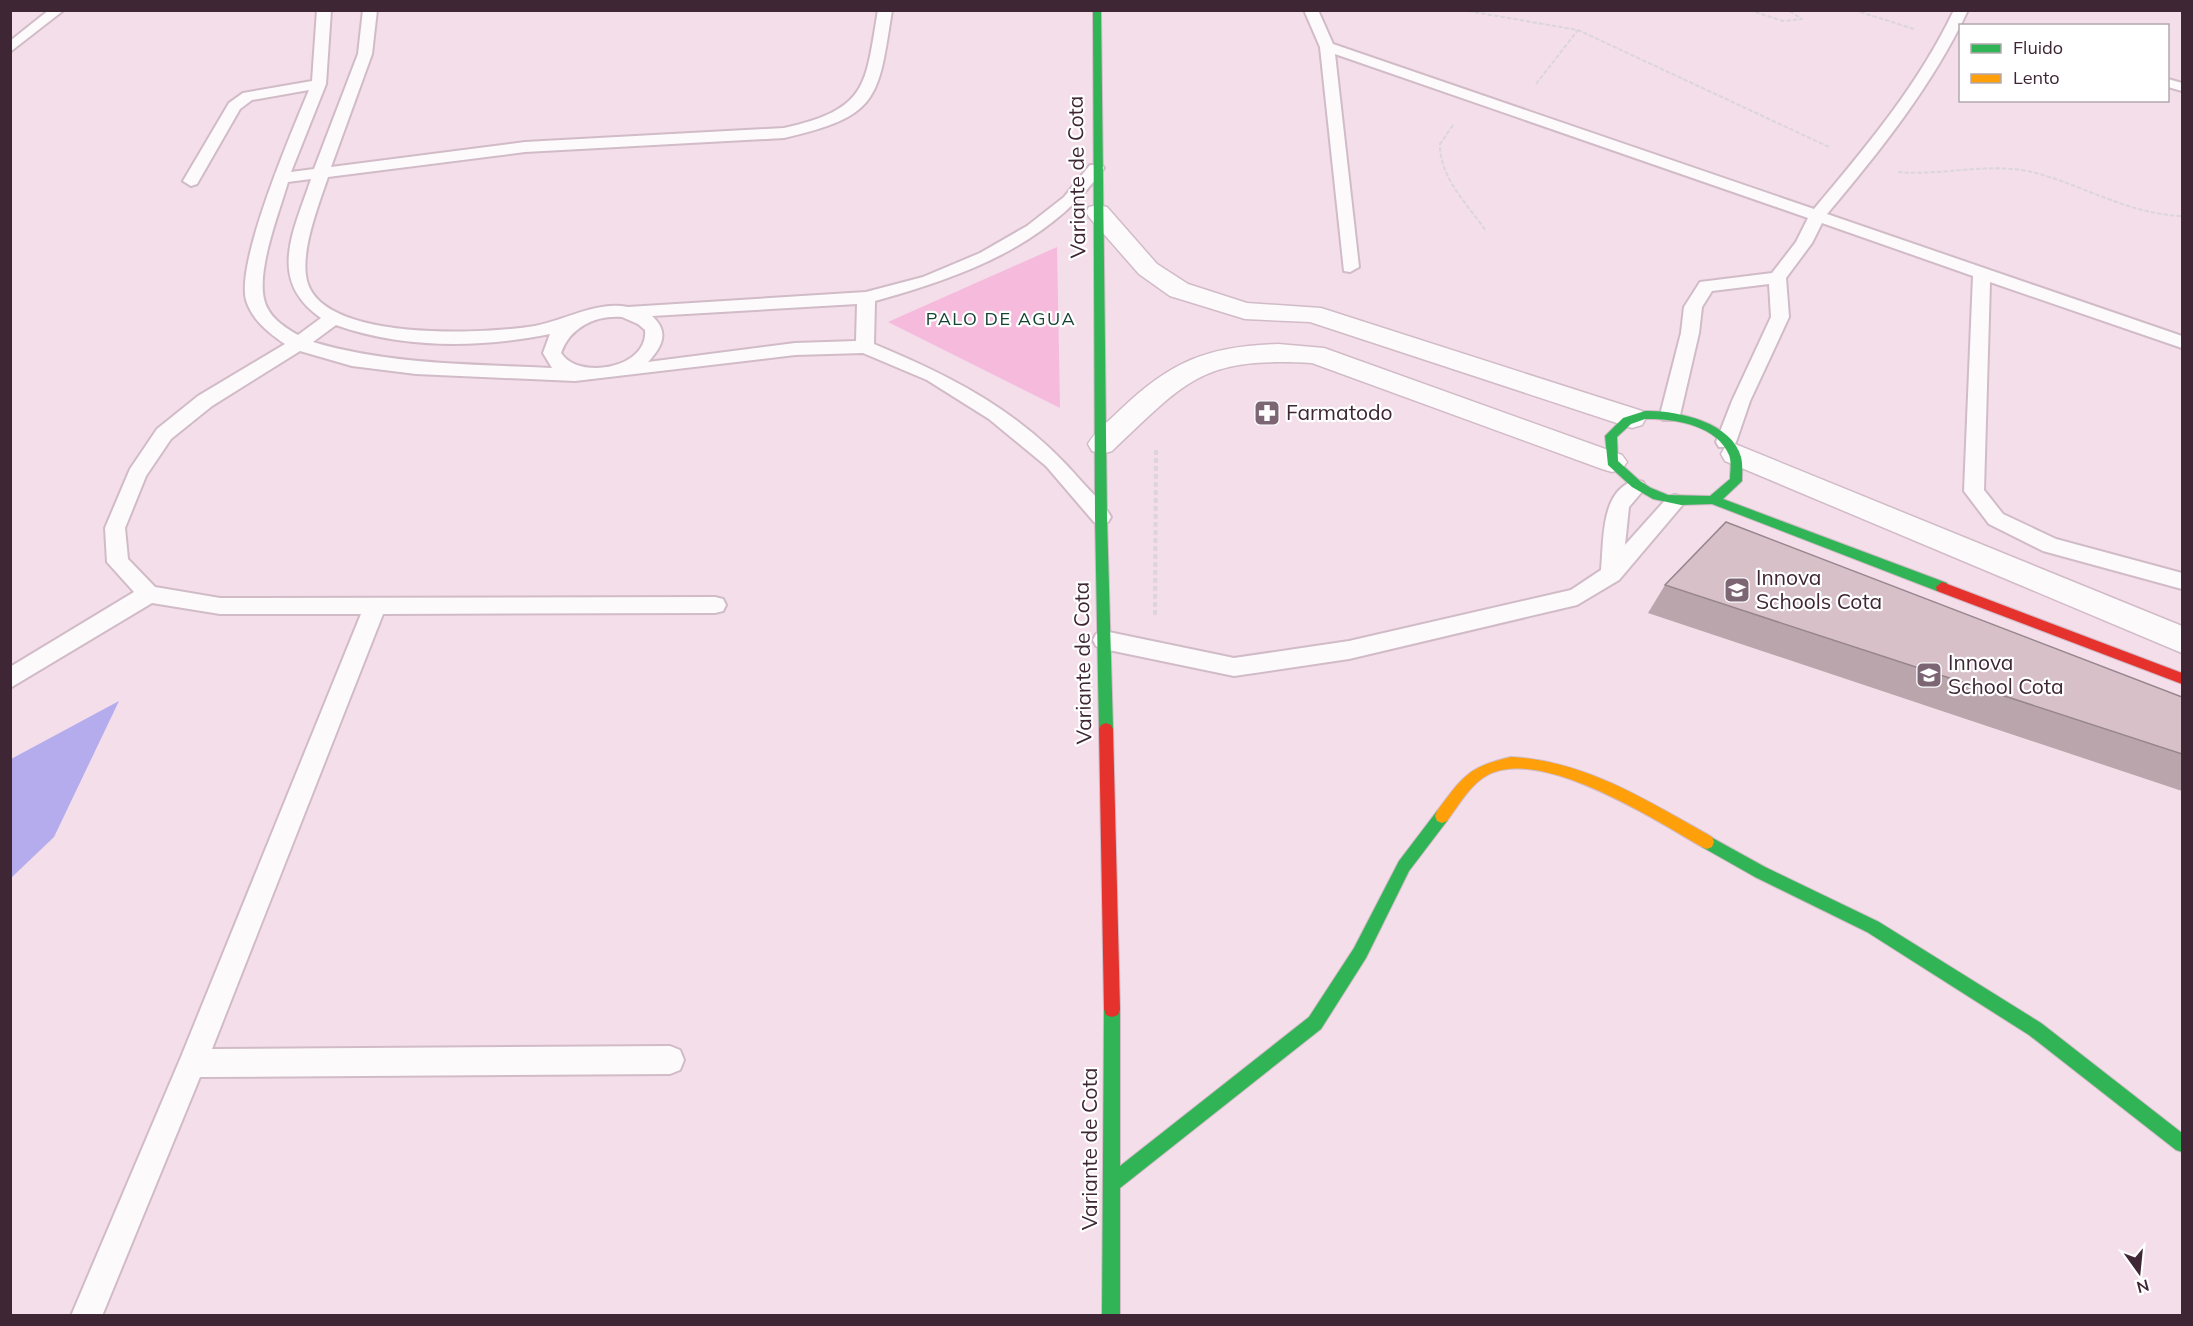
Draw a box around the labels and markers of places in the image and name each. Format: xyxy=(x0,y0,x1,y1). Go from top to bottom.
pharmacy icon: Farmatodo xyxy=(1252,398,1282,428)
place label: Farmatodo xyxy=(1286,399,1392,425)
place label: Innova Schools Cota xyxy=(1756,564,1882,614)
school or university icon: Innova Schools Cota xyxy=(1722,575,1752,605)
place label: Innova School Cota xyxy=(1948,649,2064,699)
school or university icon: Innova School Cota xyxy=(1914,660,1944,690)

